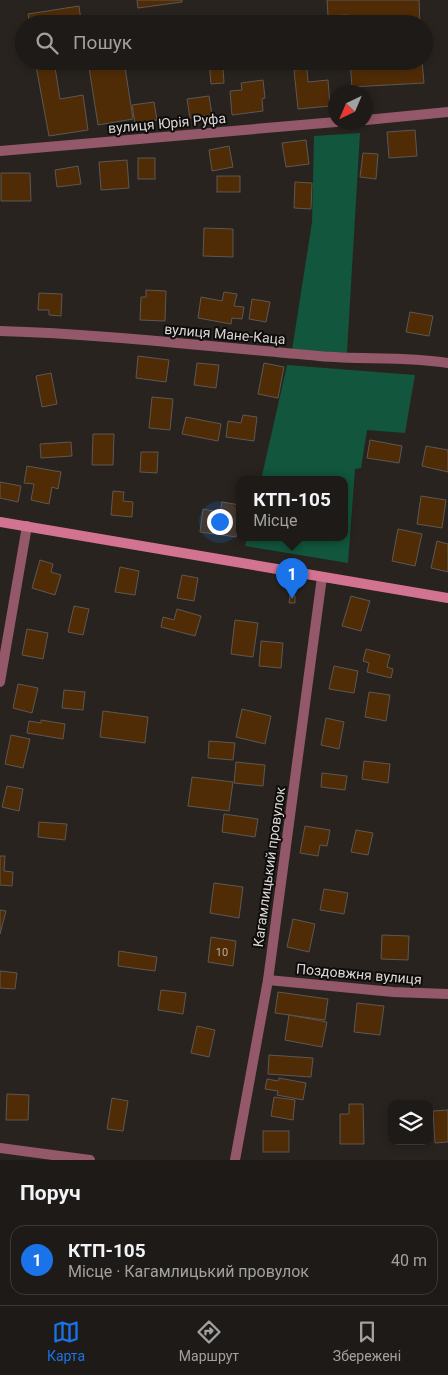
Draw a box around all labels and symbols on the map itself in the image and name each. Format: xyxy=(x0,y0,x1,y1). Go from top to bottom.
north arrow xyxy=(328,85,373,130)
street label: вулиця Юрія Руфа xyxy=(107,110,227,136)
street label: вулиця Мане-Каца xyxy=(164,321,286,347)
your location xyxy=(207,509,233,535)
pin: 1 xyxy=(276,558,308,599)
street label: Кагамлицький провулок xyxy=(250,785,288,948)
house number: 10 xyxy=(216,946,228,959)
street label: Поздовжня вулиця xyxy=(296,961,422,987)

